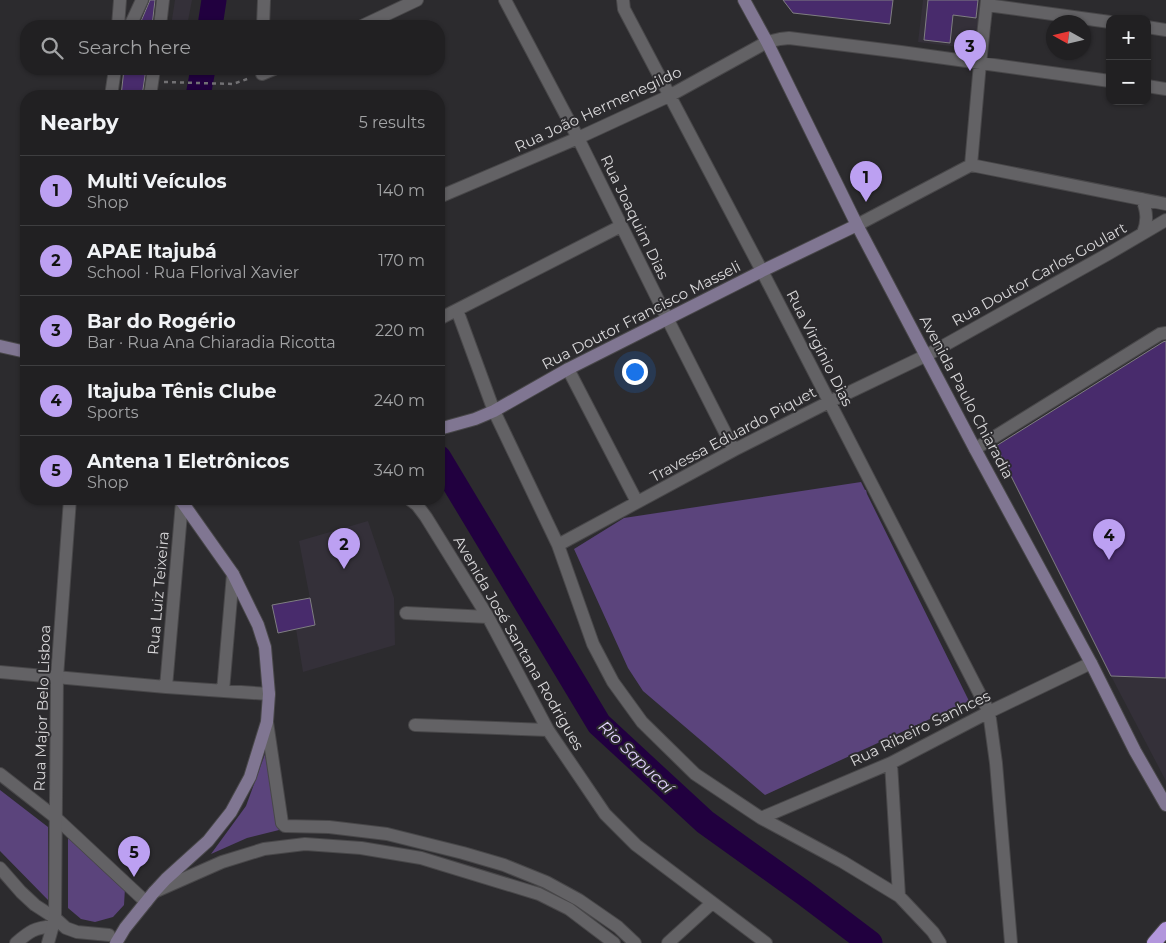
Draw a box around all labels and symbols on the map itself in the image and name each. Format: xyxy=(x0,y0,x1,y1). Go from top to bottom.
north arrow xyxy=(1046,15,1091,60)
pin: 3 xyxy=(954,30,986,71)
street label: Rua João Hermenegildo xyxy=(512,62,684,156)
street label: Rua Joaquim Dias xyxy=(597,152,673,282)
pin: 1 xyxy=(850,161,882,202)
street label: Rua Doutor Carlos Goulart xyxy=(948,218,1130,330)
street label: Rua Doutor Francisco Masseli xyxy=(538,256,744,374)
street label: Rua Virgínio Dias xyxy=(782,287,858,409)
street label: Avenida Paulo Chiaradia xyxy=(916,312,1018,482)
your location xyxy=(622,359,648,385)
street label: Travessa Eduardo Piquet xyxy=(647,382,819,486)
pin: 4 xyxy=(1093,519,1125,560)
pin: 2 xyxy=(328,528,360,569)
street label: Rua Luiz Teixeira xyxy=(143,530,173,656)
street label: Avenida José Santana Rodrigues xyxy=(450,532,588,754)
street label: Rua Major Belo Lisboa xyxy=(30,624,54,792)
street label: Rua Ribeiro Sanhces xyxy=(847,686,993,770)
water label: Rio Sapucaí xyxy=(595,717,679,799)
pin: 5 xyxy=(118,836,150,877)

